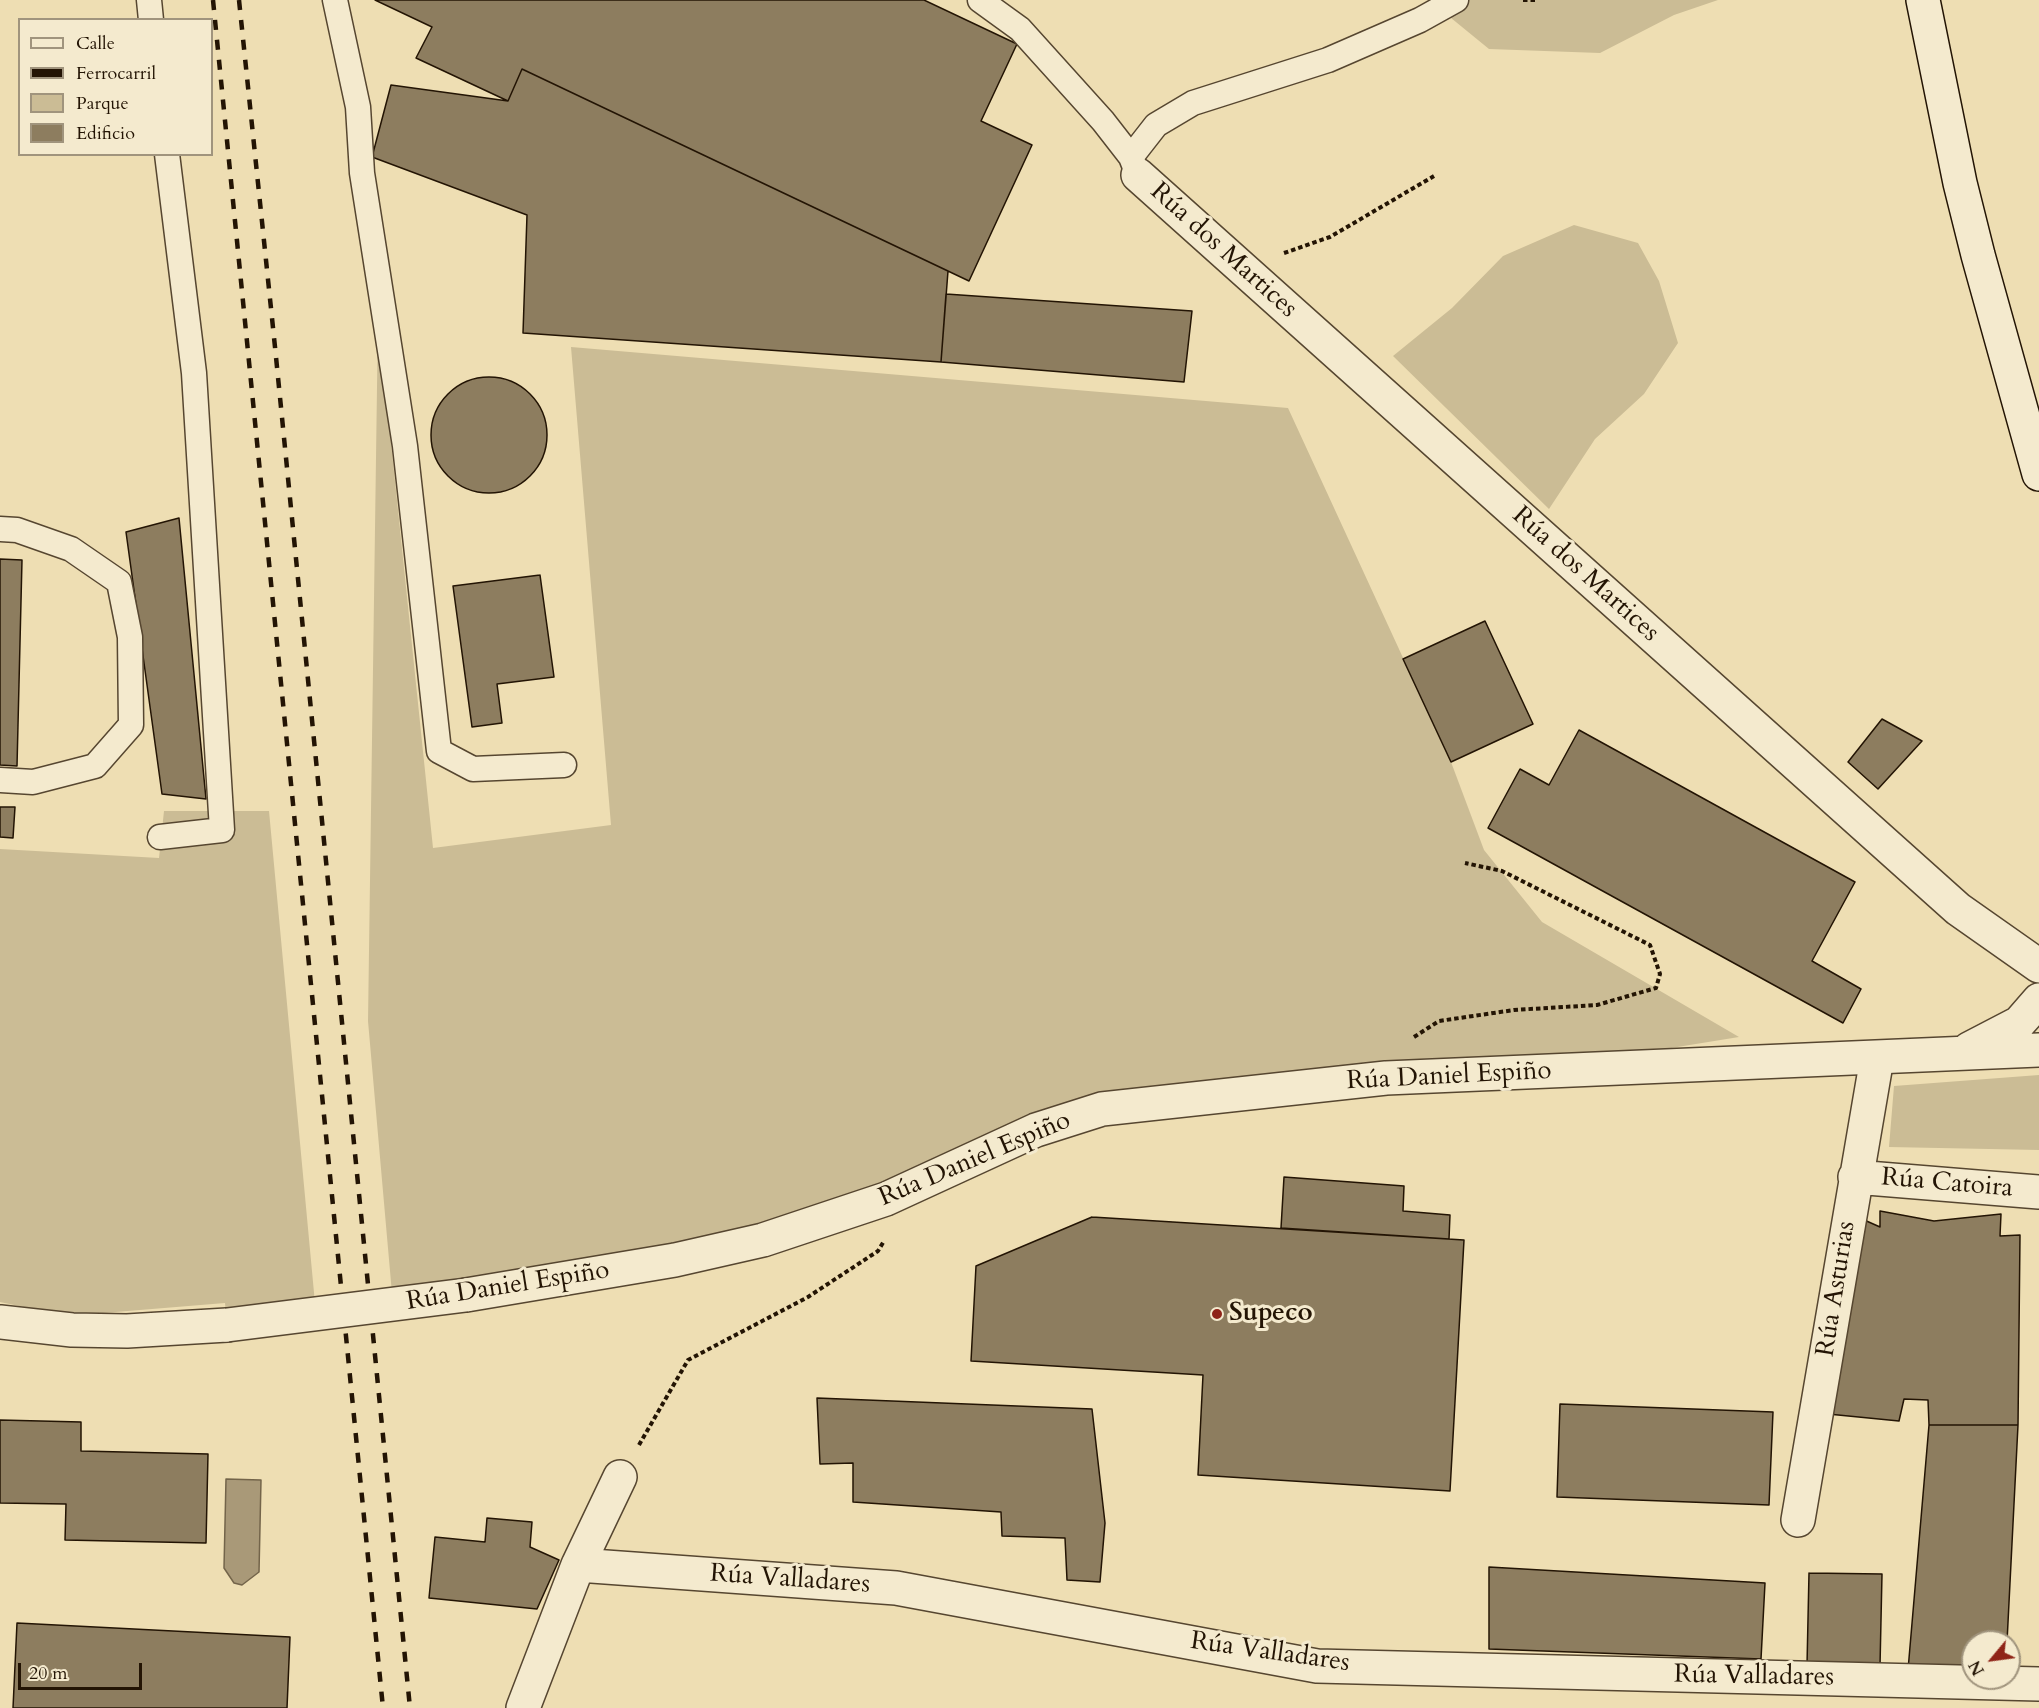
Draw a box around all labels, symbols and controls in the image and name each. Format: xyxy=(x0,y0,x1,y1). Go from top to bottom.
legend xyxy=(18,18,213,156)
text: Calle xyxy=(76,31,115,56)
text: Ferrocarril xyxy=(76,61,156,86)
text: Parque xyxy=(76,91,129,116)
text: Edificio xyxy=(76,121,135,146)
street label: Rúa dos Martices xyxy=(1143,177,1303,325)
street label: Rúa dos Martices xyxy=(1505,501,1665,649)
street label: Rúa Daniel Espiño xyxy=(1346,1056,1552,1098)
street label: Rúa Daniel Espiño xyxy=(875,1106,1075,1214)
street label: Rúa Catoira xyxy=(1880,1163,2014,1205)
street label: Rúa Asturias xyxy=(1811,1219,1863,1359)
street label: Rúa Daniel Espiño xyxy=(404,1256,612,1318)
place label: Supeco xyxy=(1229,1298,1313,1330)
marker: Supeco xyxy=(1210,1307,1224,1321)
street label: Rúa Valladares xyxy=(709,1559,871,1601)
street label: Rúa Valladares xyxy=(1188,1626,1352,1680)
north arrow xyxy=(1961,1630,2021,1690)
scale bar xyxy=(21,1651,146,1689)
text: N xyxy=(1964,1656,1990,1679)
street label: Rúa Valladares xyxy=(1674,1660,1834,1694)
text: 20 m xyxy=(29,1661,68,1686)

